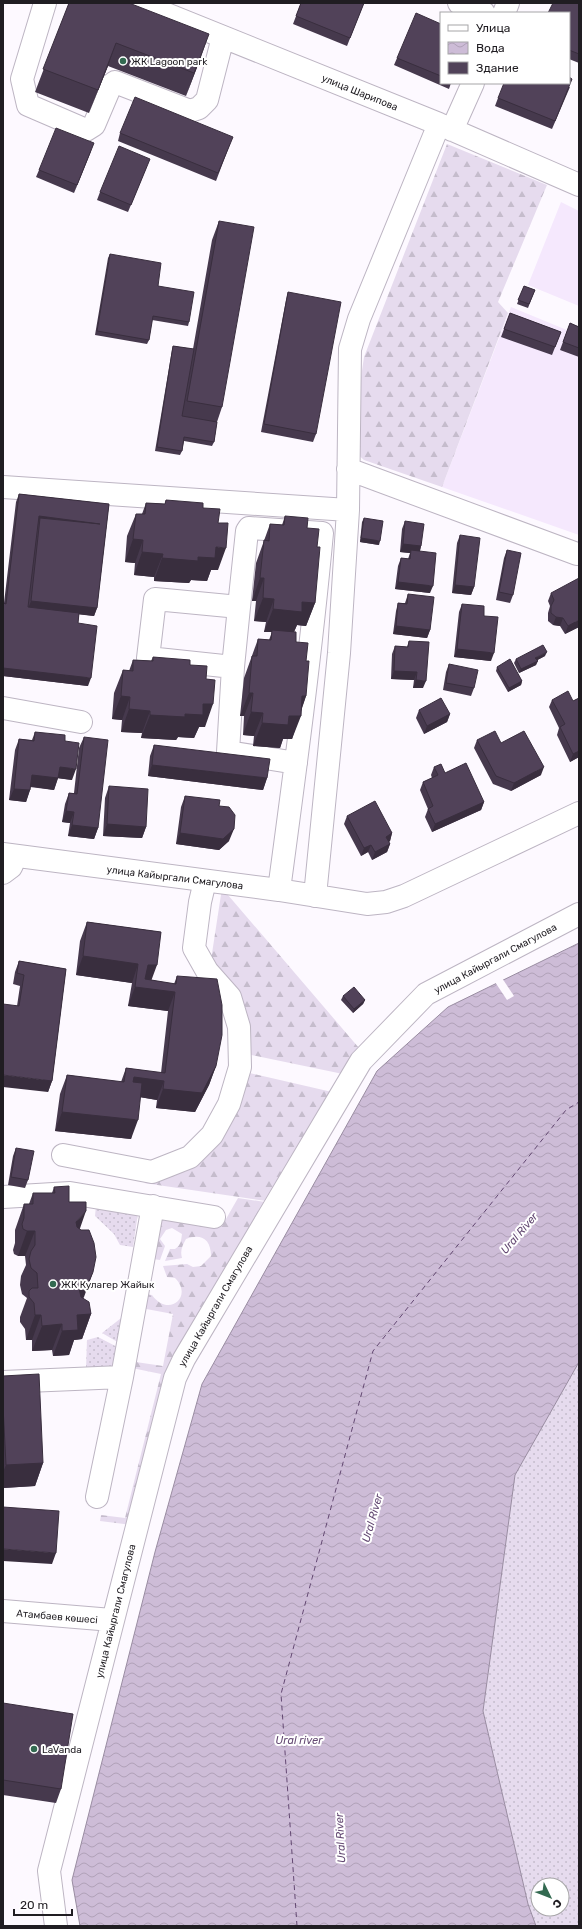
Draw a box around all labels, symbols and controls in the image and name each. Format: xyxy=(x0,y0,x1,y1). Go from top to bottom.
legend xyxy=(440,12,570,84)
text: Улица xyxy=(476,21,510,35)
text: Вода xyxy=(476,41,505,55)
marker: ЖК Lagoon park xyxy=(118,56,128,66)
place label: ЖК Lagoon park xyxy=(131,56,208,68)
text: Здание xyxy=(476,61,519,75)
street label: улица Шарипова xyxy=(320,72,399,114)
street label: улица Кайыргали Смагулова xyxy=(106,864,244,892)
street label: улица Кайыргали Смагулова xyxy=(432,921,559,996)
water label: Ural River xyxy=(498,1210,541,1256)
street label: улица Кайыргали Смагулова xyxy=(176,1244,255,1369)
marker: ЖК Кулагер Жайык xyxy=(48,1279,58,1289)
place label: ЖК Кулагер Жайык xyxy=(61,1279,155,1291)
water label: Ural River xyxy=(359,1492,386,1544)
street label: улица Кайыргали Смагулова xyxy=(94,1543,138,1679)
street label: Атамбаев көшесі xyxy=(16,1607,98,1627)
water label: Ural river xyxy=(276,1734,323,1747)
marker: LaVanda xyxy=(29,1744,39,1754)
place label: LaVanda xyxy=(42,1744,82,1756)
water label: Ural River xyxy=(333,1812,348,1863)
north arrow xyxy=(530,1877,570,1917)
scale bar xyxy=(14,1891,72,1917)
text: С xyxy=(549,1896,564,1911)
text: 20 m xyxy=(20,1898,48,1912)

